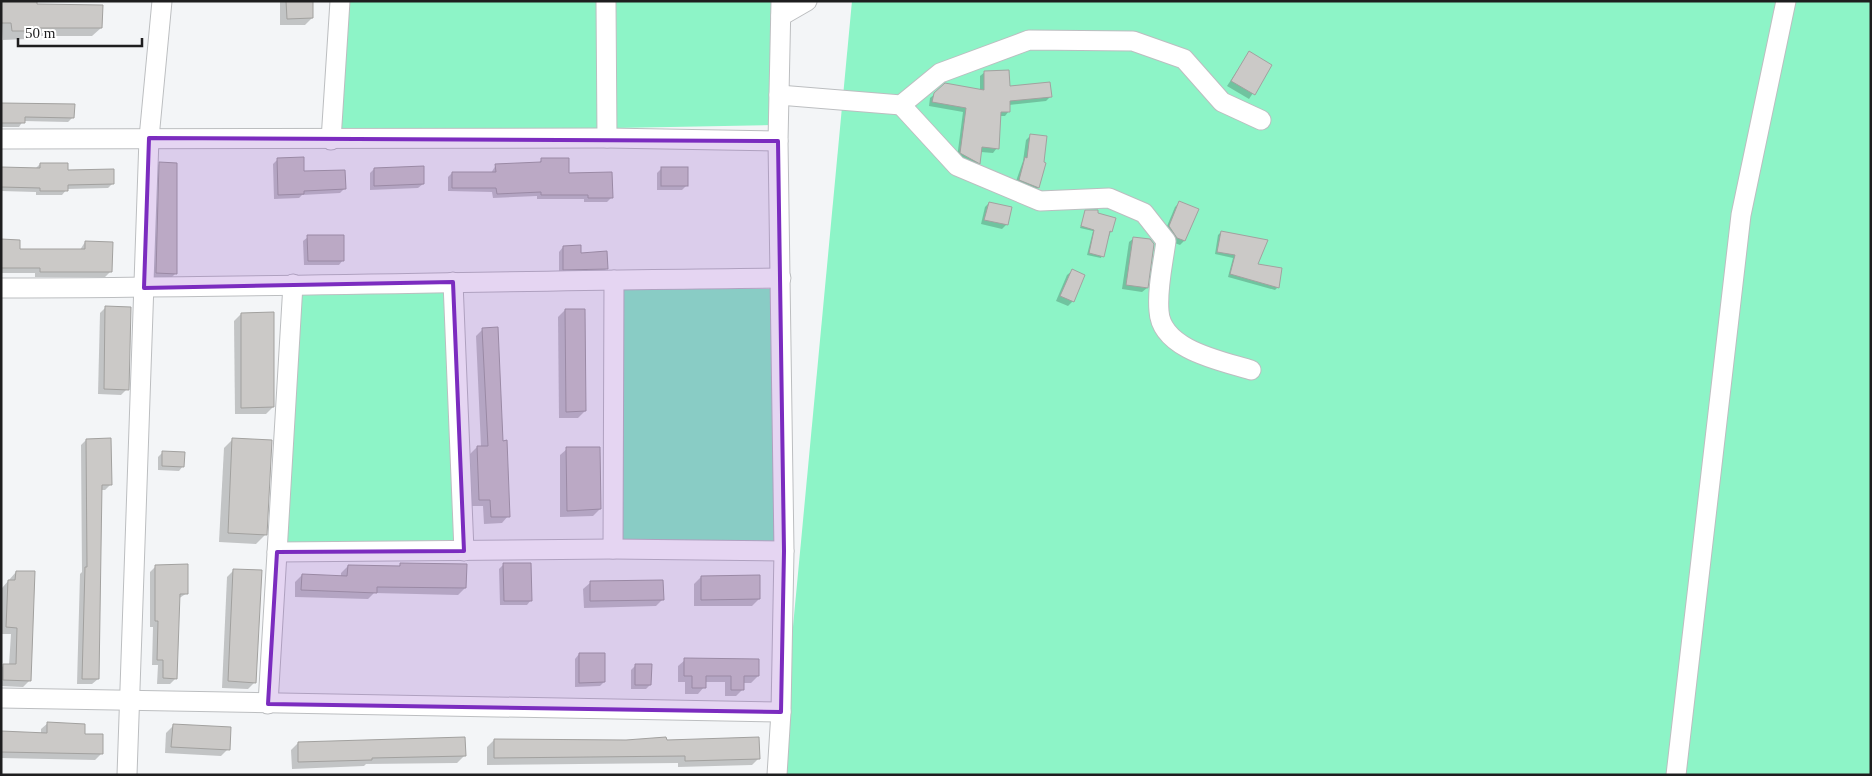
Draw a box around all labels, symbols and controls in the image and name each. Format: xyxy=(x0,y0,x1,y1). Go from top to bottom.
scale bar xyxy=(18,15,141,47)
text: 50 m xyxy=(25,25,56,41)

